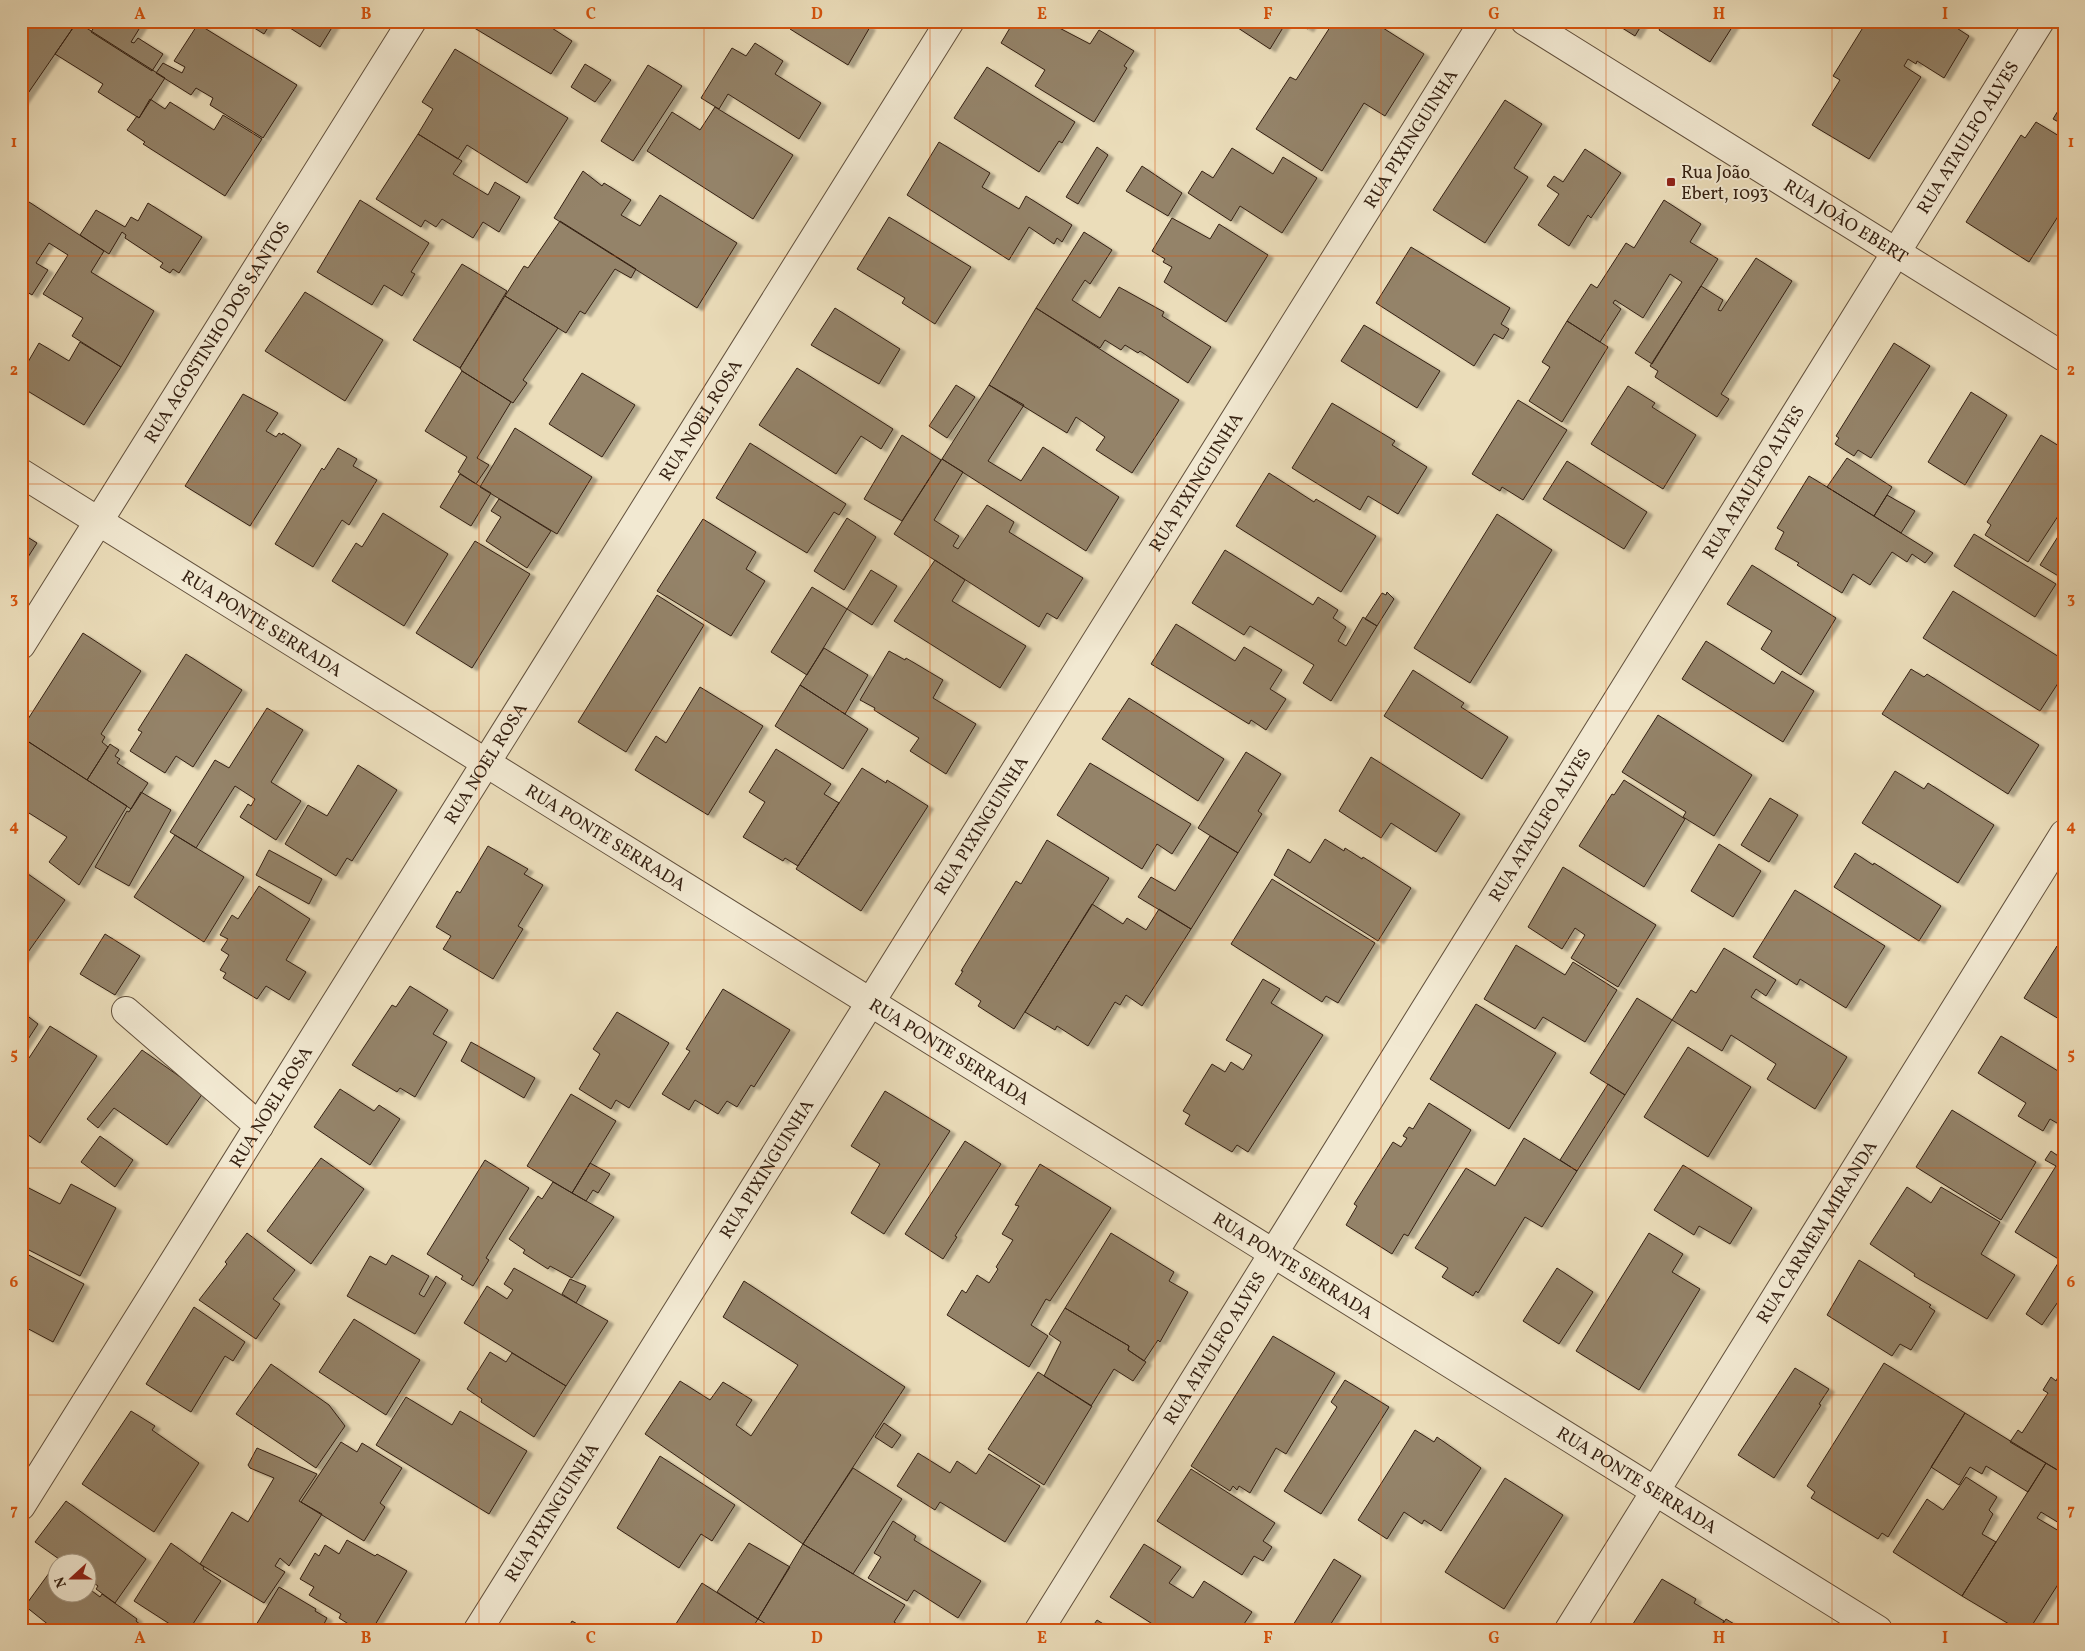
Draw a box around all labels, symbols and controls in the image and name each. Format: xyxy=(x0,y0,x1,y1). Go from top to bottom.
text: A xyxy=(134,4,146,26)
text: B xyxy=(361,4,372,26)
text: C xyxy=(586,4,596,26)
text: D xyxy=(811,4,823,26)
text: E xyxy=(1037,4,1047,26)
text: F xyxy=(1263,4,1273,26)
text: G xyxy=(1488,4,1500,26)
text: H xyxy=(1713,4,1725,26)
text: I xyxy=(1942,4,1948,26)
street label: RUA ATAULFO ALVES xyxy=(1912,57,2026,219)
street label: RUA PIXINGUINHA xyxy=(1359,65,1465,214)
text: 1 xyxy=(11,132,17,154)
text: 1 xyxy=(2068,132,2074,154)
place label: Rua João Ebert, 1093 xyxy=(1681,161,1769,207)
street label: RUA JOÃO EBERT xyxy=(1778,174,1912,271)
marker: Rua João Ebert, 1093 xyxy=(1665,176,1677,188)
street label: RUA AGOSTINHO DOS SANTOS xyxy=(139,217,297,449)
street label: RUA NOEL ROSA xyxy=(654,355,749,486)
text: 2 xyxy=(10,360,18,382)
text: 2 xyxy=(2067,360,2075,382)
street label: RUA ATAULFO ALVES xyxy=(1697,401,1812,564)
street label: RUA PIXINGUINHA xyxy=(1144,408,1250,557)
street label: RUA PONTE SERRADA xyxy=(176,565,347,684)
text: 3 xyxy=(10,588,18,610)
text: 3 xyxy=(2067,588,2075,610)
street label: RUA NOEL ROSA xyxy=(439,698,535,830)
street label: RUA ATAULFO ALVES xyxy=(1484,744,1598,907)
street label: RUA PIXINGUINHA xyxy=(929,751,1036,901)
street label: RUA PONTE SERRADA xyxy=(520,779,690,898)
text: 4 xyxy=(9,816,19,838)
text: 4 xyxy=(2066,816,2076,838)
street label: RUA PONTE SERRADA xyxy=(864,993,1034,1113)
street label: RUA NOEL ROSA xyxy=(225,1042,320,1173)
text: 5 xyxy=(10,1044,18,1066)
text: 5 xyxy=(2067,1044,2075,1066)
street label: RUA PIXINGUINHA xyxy=(715,1095,821,1244)
street label: RUA CARMEM MIRANDA xyxy=(1752,1136,1885,1329)
street label: RUA PONTE SERRADA xyxy=(1207,1207,1378,1327)
street label: RUA ATAULFO ALVES xyxy=(1159,1268,1273,1430)
text: 6 xyxy=(10,1272,19,1294)
text: 6 xyxy=(2067,1272,2076,1294)
street label: RUA PONTE SERRADA xyxy=(1551,1422,1722,1541)
street label: RUA PIXINGUINHA xyxy=(500,1438,606,1587)
text: 7 xyxy=(10,1500,18,1522)
text: 7 xyxy=(2067,1500,2075,1522)
north arrow xyxy=(48,1554,98,1604)
text: N xyxy=(51,1574,72,1590)
text: A xyxy=(134,1628,146,1650)
text: B xyxy=(361,1628,372,1650)
text: C xyxy=(586,1628,596,1650)
text: D xyxy=(811,1628,823,1650)
text: E xyxy=(1037,1628,1047,1650)
text: F xyxy=(1263,1628,1273,1650)
text: G xyxy=(1488,1628,1500,1650)
text: H xyxy=(1713,1628,1725,1650)
text: I xyxy=(1942,1628,1948,1650)

